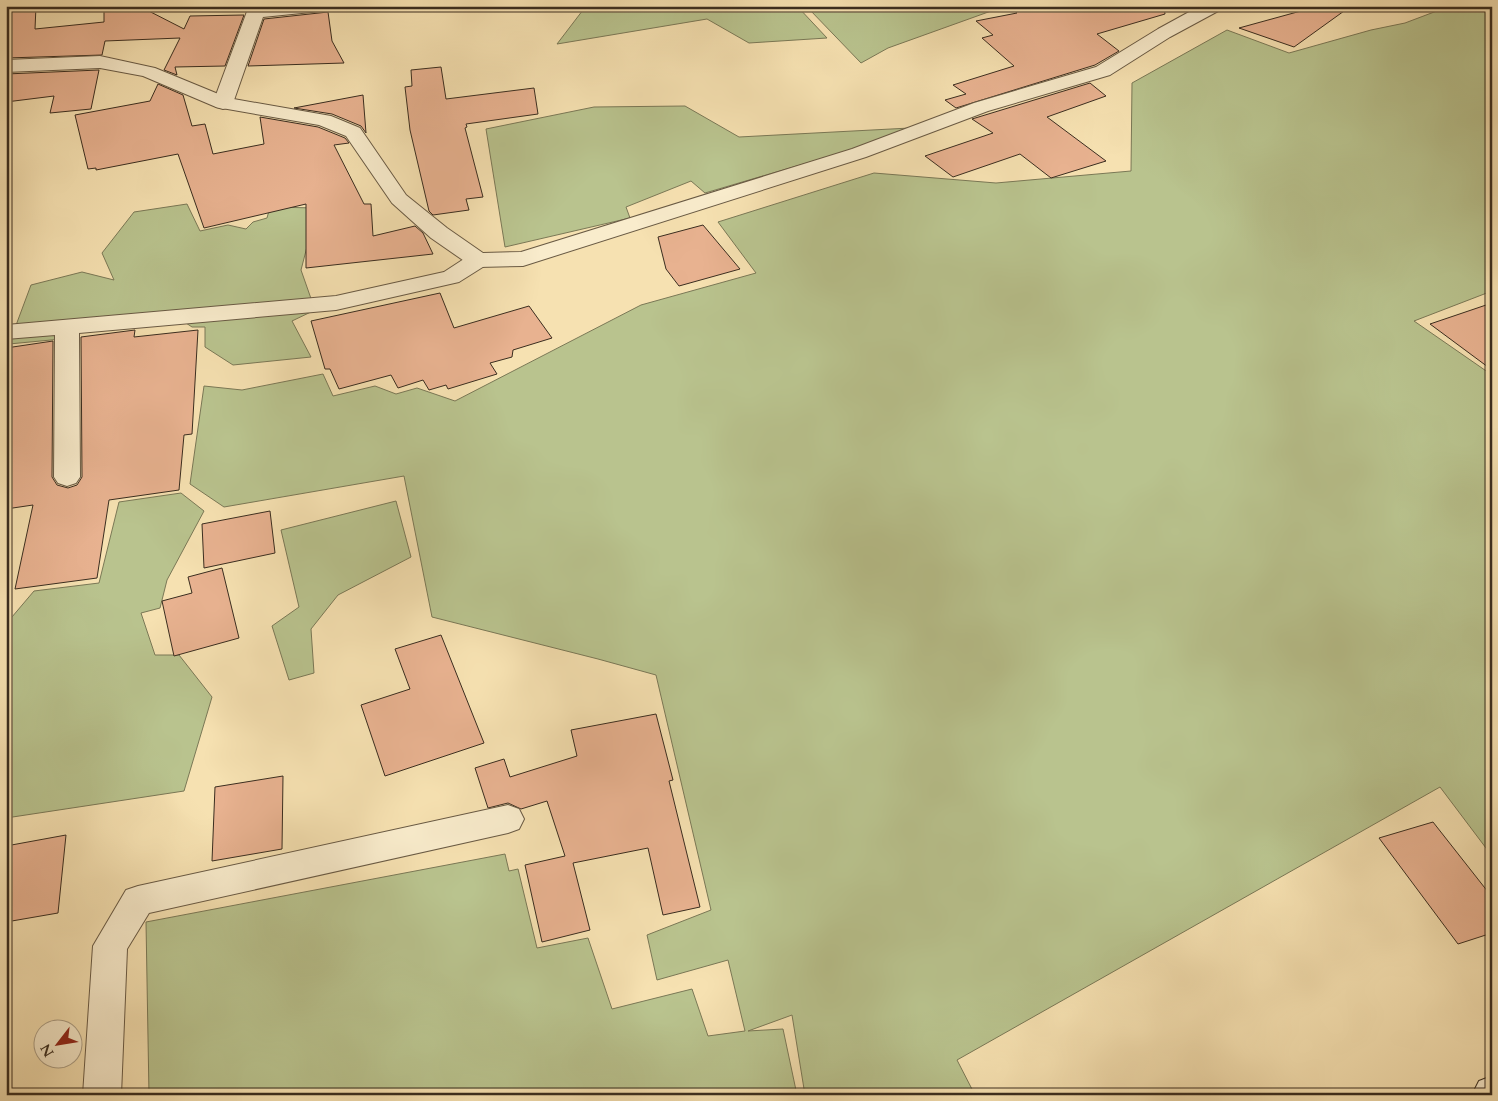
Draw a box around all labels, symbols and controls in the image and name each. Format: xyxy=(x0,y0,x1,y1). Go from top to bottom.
north arrow xyxy=(32,1018,82,1068)
text: N xyxy=(36,1040,59,1061)

